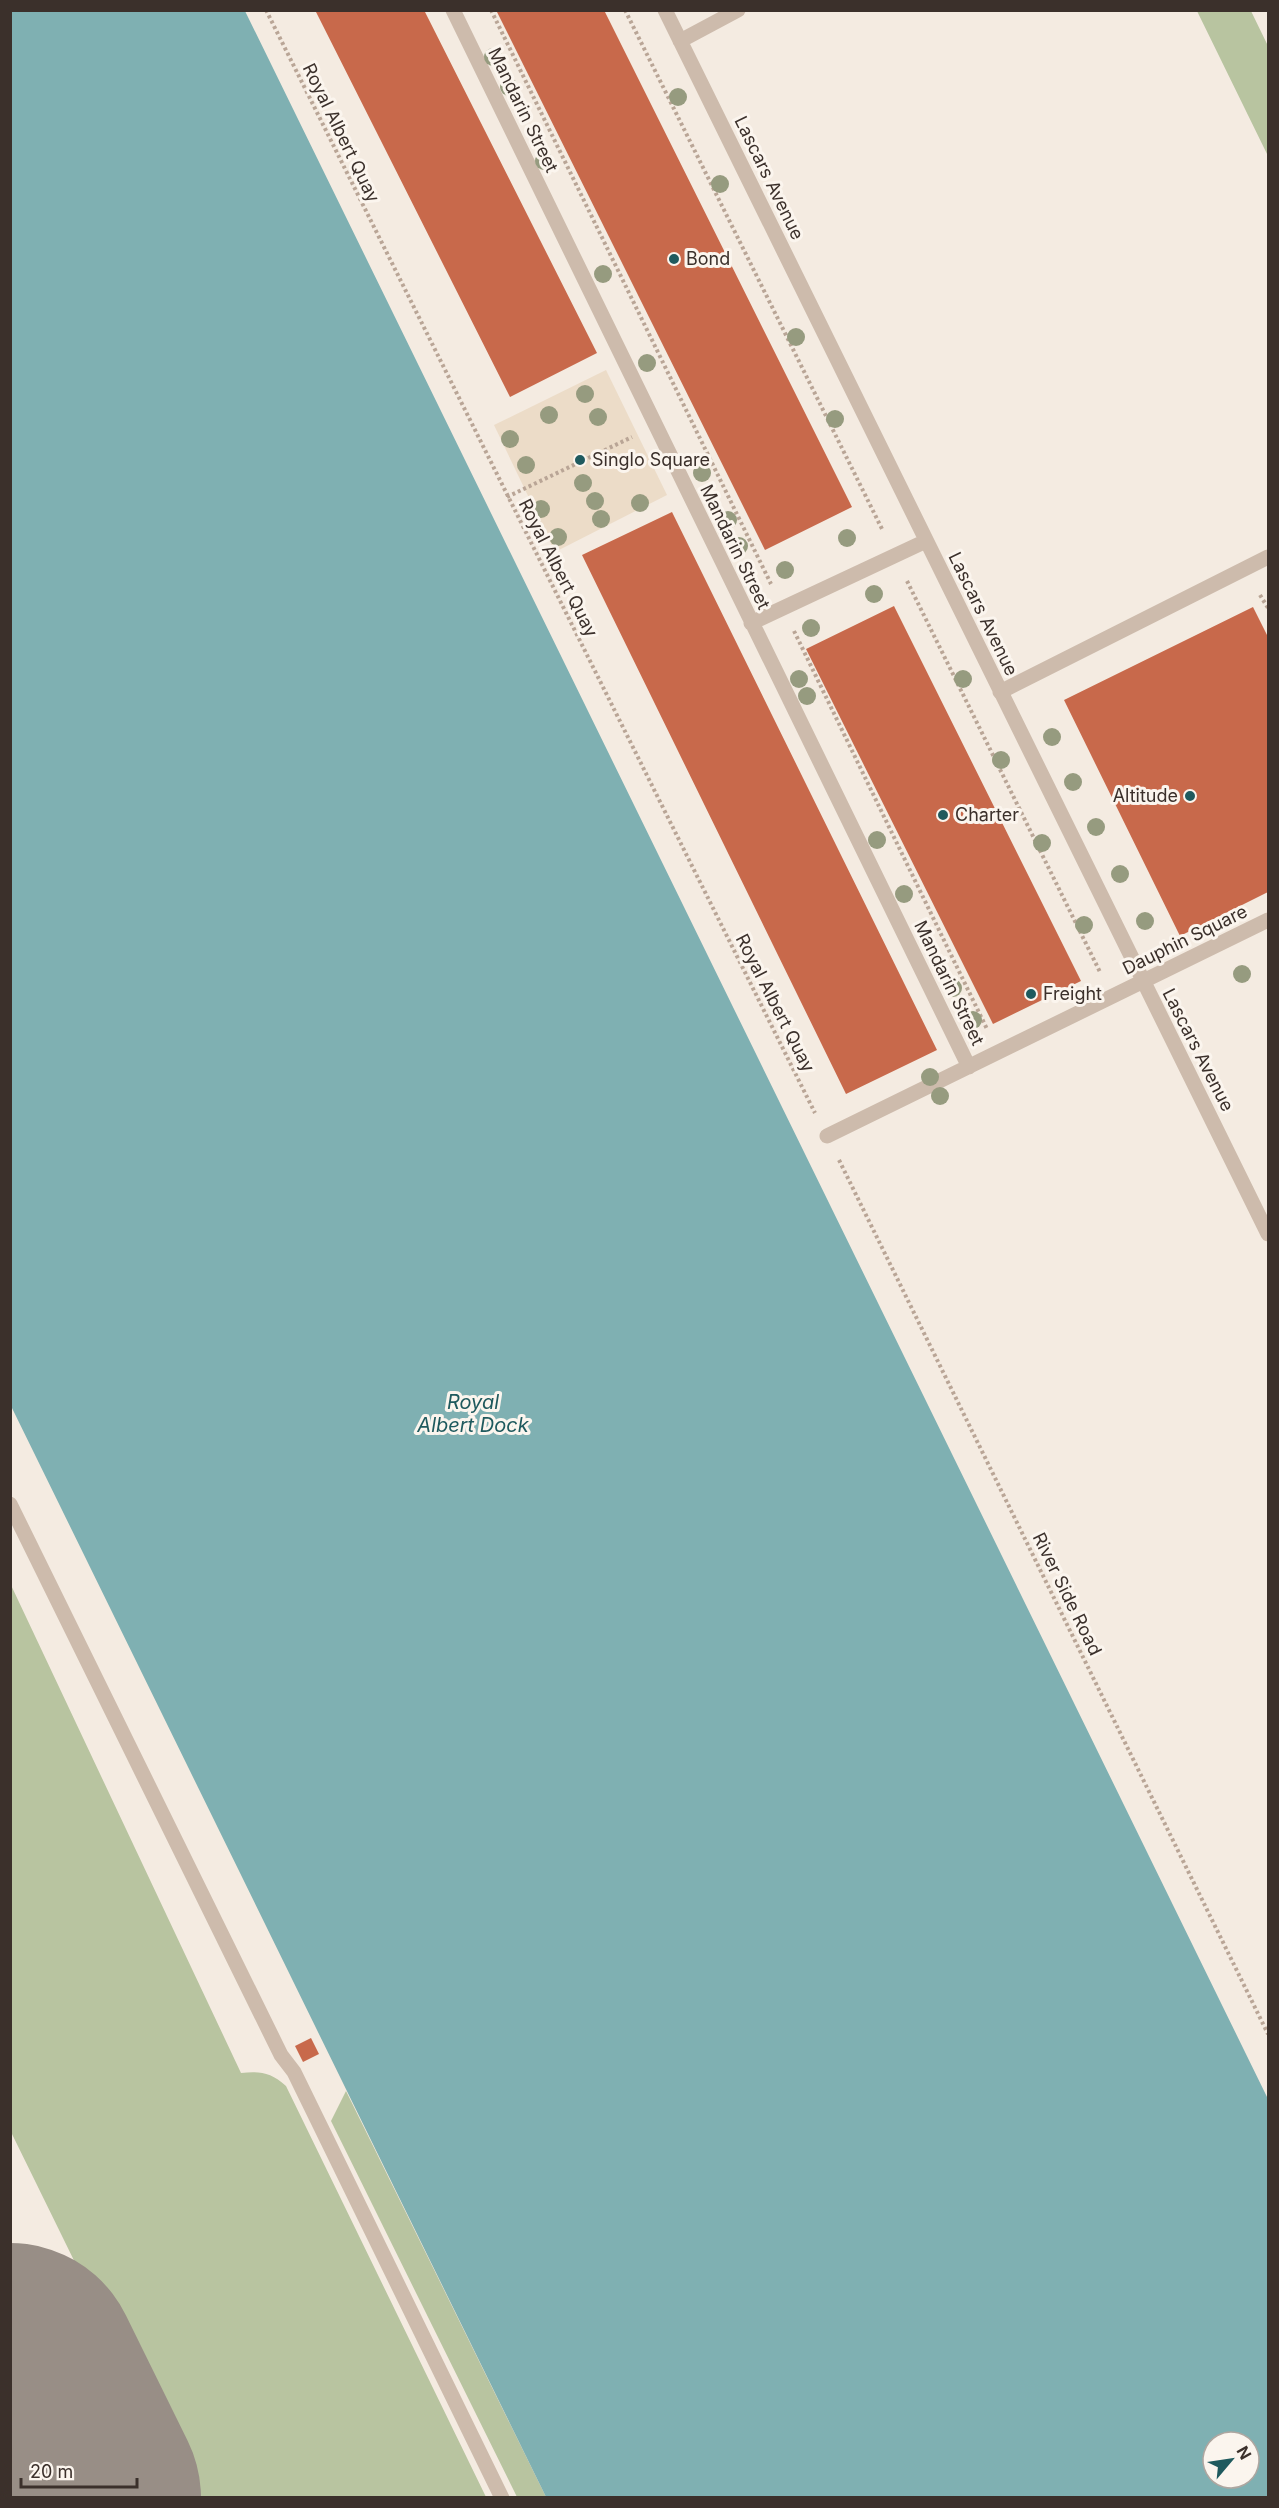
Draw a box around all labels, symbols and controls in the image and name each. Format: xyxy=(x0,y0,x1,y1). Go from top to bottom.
street label: Mandarin Street xyxy=(484,44,563,176)
street label: Royal Albert Quay xyxy=(299,60,384,206)
street label: Lascars Avenue xyxy=(730,113,808,243)
place label: Bond xyxy=(686,248,730,269)
marker: Bond xyxy=(667,252,681,266)
place label: Singlo Square xyxy=(592,449,710,470)
marker: Singlo Square xyxy=(573,453,587,467)
street label: Mandarin Street xyxy=(696,481,775,613)
street label: Royal Albert Quay xyxy=(515,495,602,640)
street label: Lascars Avenue xyxy=(944,549,1022,679)
place label: Altitude xyxy=(1113,785,1178,806)
marker: Altitude xyxy=(1183,789,1197,803)
place label: Charter xyxy=(955,804,1019,825)
marker: Charter xyxy=(936,808,950,822)
street label: Dauphin Square xyxy=(1119,900,1250,979)
street label: Mandarin Street xyxy=(910,917,989,1049)
street label: Royal Albert Quay xyxy=(732,930,819,1075)
place label: Freight xyxy=(1043,983,1102,1004)
street label: Lascars Avenue xyxy=(1158,985,1238,1115)
marker: Freight xyxy=(1024,987,1038,1001)
water label: Royal Albert Dock xyxy=(416,1390,530,1437)
street label: River Side Road xyxy=(1029,1529,1106,1659)
north arrow xyxy=(1201,2430,1261,2490)
text: N xyxy=(1232,2443,1256,2463)
scale bar xyxy=(21,2451,136,2489)
text: 20 m xyxy=(30,2461,73,2482)

